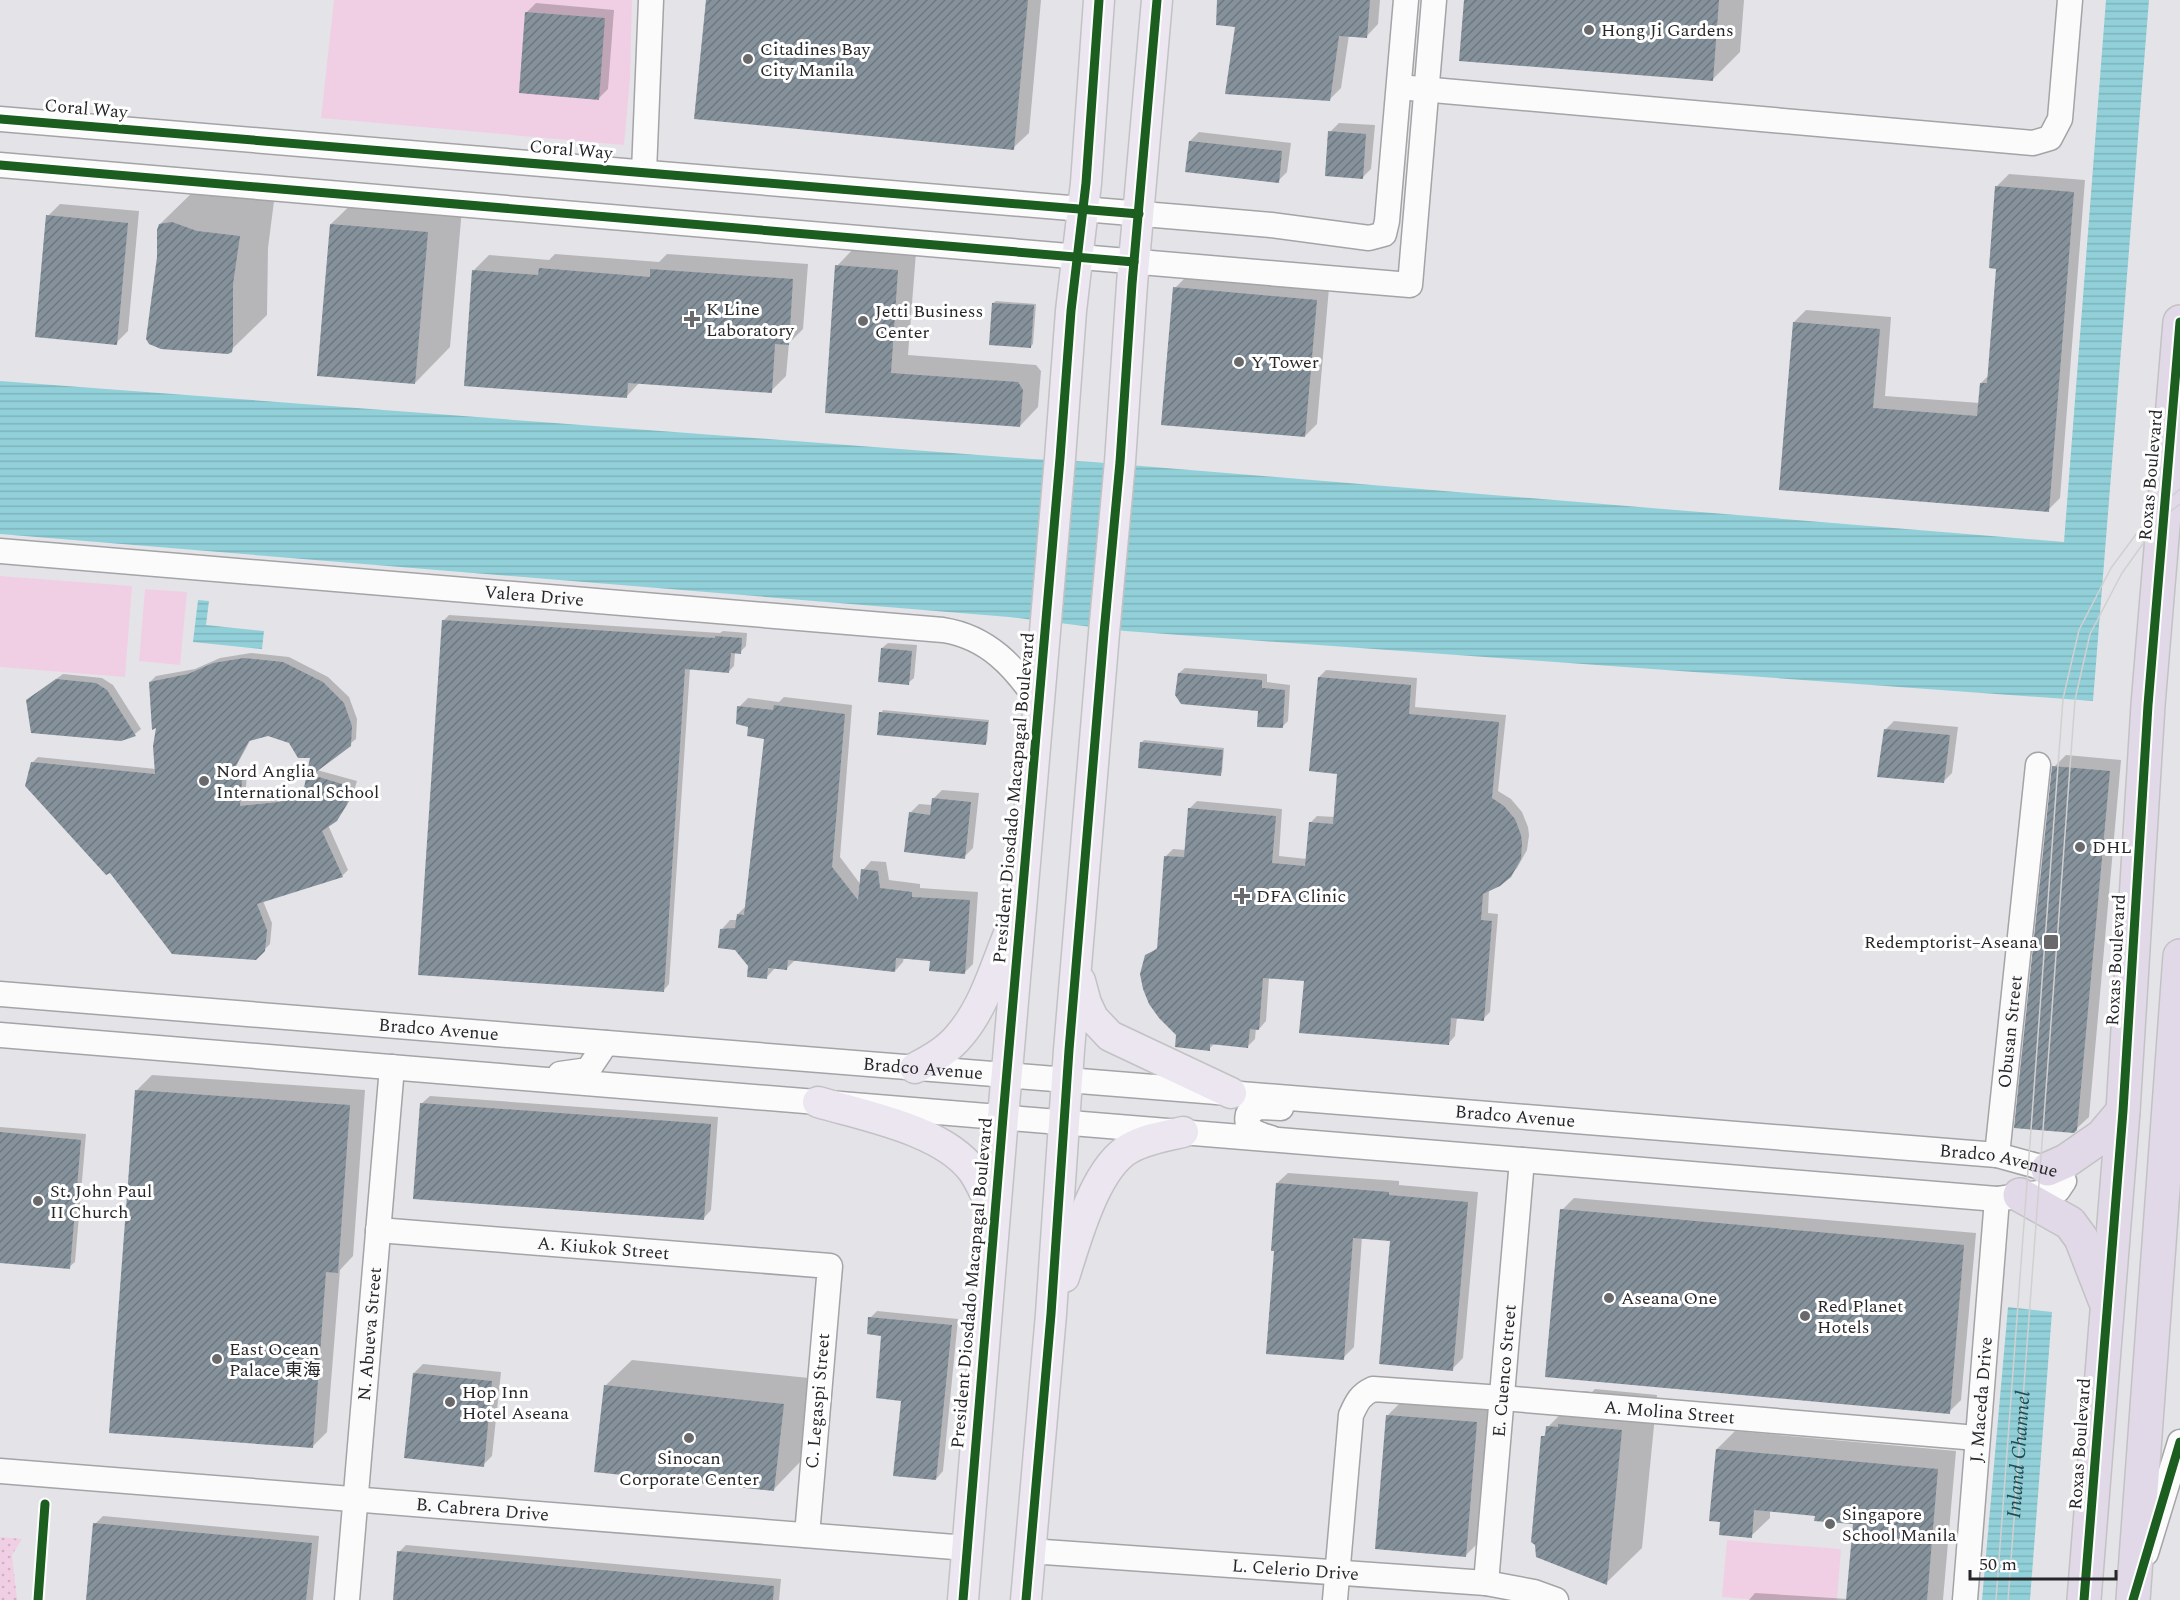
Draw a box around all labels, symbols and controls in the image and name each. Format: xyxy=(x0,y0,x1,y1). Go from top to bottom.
place label: Hong Ji Gardens xyxy=(1601,17,1734,44)
marker: Hong Ji Gardens xyxy=(1582,23,1596,37)
place label: Citadines Bay City Manila xyxy=(760,36,872,84)
marker: Citadines Bay City Manila xyxy=(741,52,755,66)
street label: Coral Way xyxy=(43,92,130,126)
street label: Coral Way xyxy=(528,133,615,167)
place label: K Line Laboratory xyxy=(706,296,795,344)
place label: Jetti Business Center xyxy=(875,298,983,346)
marker: K Line Laboratory xyxy=(683,310,701,328)
marker: Jetti Business Center xyxy=(856,314,870,328)
place label: Y Tower xyxy=(1251,349,1319,376)
marker: Y Tower xyxy=(1232,355,1246,369)
street label: Roxas Boulevard xyxy=(2132,408,2170,542)
street label: Valera Drive xyxy=(483,578,585,613)
street label: President Diosdado Macapagal Boulevard xyxy=(986,631,1042,965)
place label: Nord Anglia International School xyxy=(216,758,379,806)
marker: Nord Anglia International School xyxy=(197,774,211,788)
place label: DHL xyxy=(2092,834,2132,861)
marker: DHL xyxy=(2073,840,2087,854)
place label: DFA Clinic xyxy=(1256,883,1346,910)
marker: DFA Clinic xyxy=(1233,887,1251,905)
street label: Roxas Boulevard xyxy=(2099,893,2133,1027)
place label: Redemptorist–Aseana xyxy=(1864,929,2038,956)
marker: Redemptorist–Aseana xyxy=(2042,933,2060,951)
street label: Obusan Street xyxy=(1991,974,2029,1090)
street label: Bradco Avenue xyxy=(377,1011,500,1048)
street label: Bradco Avenue xyxy=(862,1050,984,1087)
street label: Bradco Avenue xyxy=(1454,1098,1576,1134)
street label: President Diosdado Macapagal Boulevard xyxy=(944,1116,1000,1450)
street label: Bradco Avenue xyxy=(1938,1137,2061,1185)
place label: St. John Paul II Church xyxy=(50,1178,152,1226)
marker: St. John Paul II Church xyxy=(31,1194,45,1208)
street label: A. Kiukok Street xyxy=(536,1229,670,1267)
street label: N. Abueva Street xyxy=(350,1266,389,1402)
place label: Aseana One xyxy=(1621,1285,1717,1312)
marker: Aseana One xyxy=(1602,1291,1616,1305)
place label: Red Planet Hotels xyxy=(1817,1293,1903,1341)
street label: E. Cuenco Street xyxy=(1485,1303,1523,1438)
marker: Red Planet Hotels xyxy=(1798,1309,1812,1323)
street label: C. Legaspi Street xyxy=(799,1332,837,1470)
place label: East Ocean Palace 東海 xyxy=(229,1336,321,1384)
street label: J. Maceda Drive xyxy=(1963,1336,1999,1464)
marker: East Ocean Palace 東海 xyxy=(210,1352,224,1366)
street label: Roxas Boulevard xyxy=(2062,1377,2098,1511)
place label: Hop Inn Hotel Aseana xyxy=(462,1379,569,1427)
water label: Inland Channel xyxy=(1999,1390,2039,1519)
street label: A. Molina Street xyxy=(1603,1393,1736,1431)
marker: Hop Inn Hotel Aseana xyxy=(443,1395,457,1409)
marker: Sinocan Corporate Center xyxy=(682,1431,696,1445)
place label: Sinocan Corporate Center xyxy=(619,1445,759,1493)
street label: B. Cabrera Drive xyxy=(415,1491,550,1528)
place label: Singapore School Manila xyxy=(1842,1501,1957,1549)
marker: Singapore School Manila xyxy=(1823,1517,1837,1531)
scale bar xyxy=(1970,1543,2116,1581)
text: 50 m xyxy=(1979,1551,2017,1578)
street label: L. Celerio Drive xyxy=(1231,1552,1360,1588)

